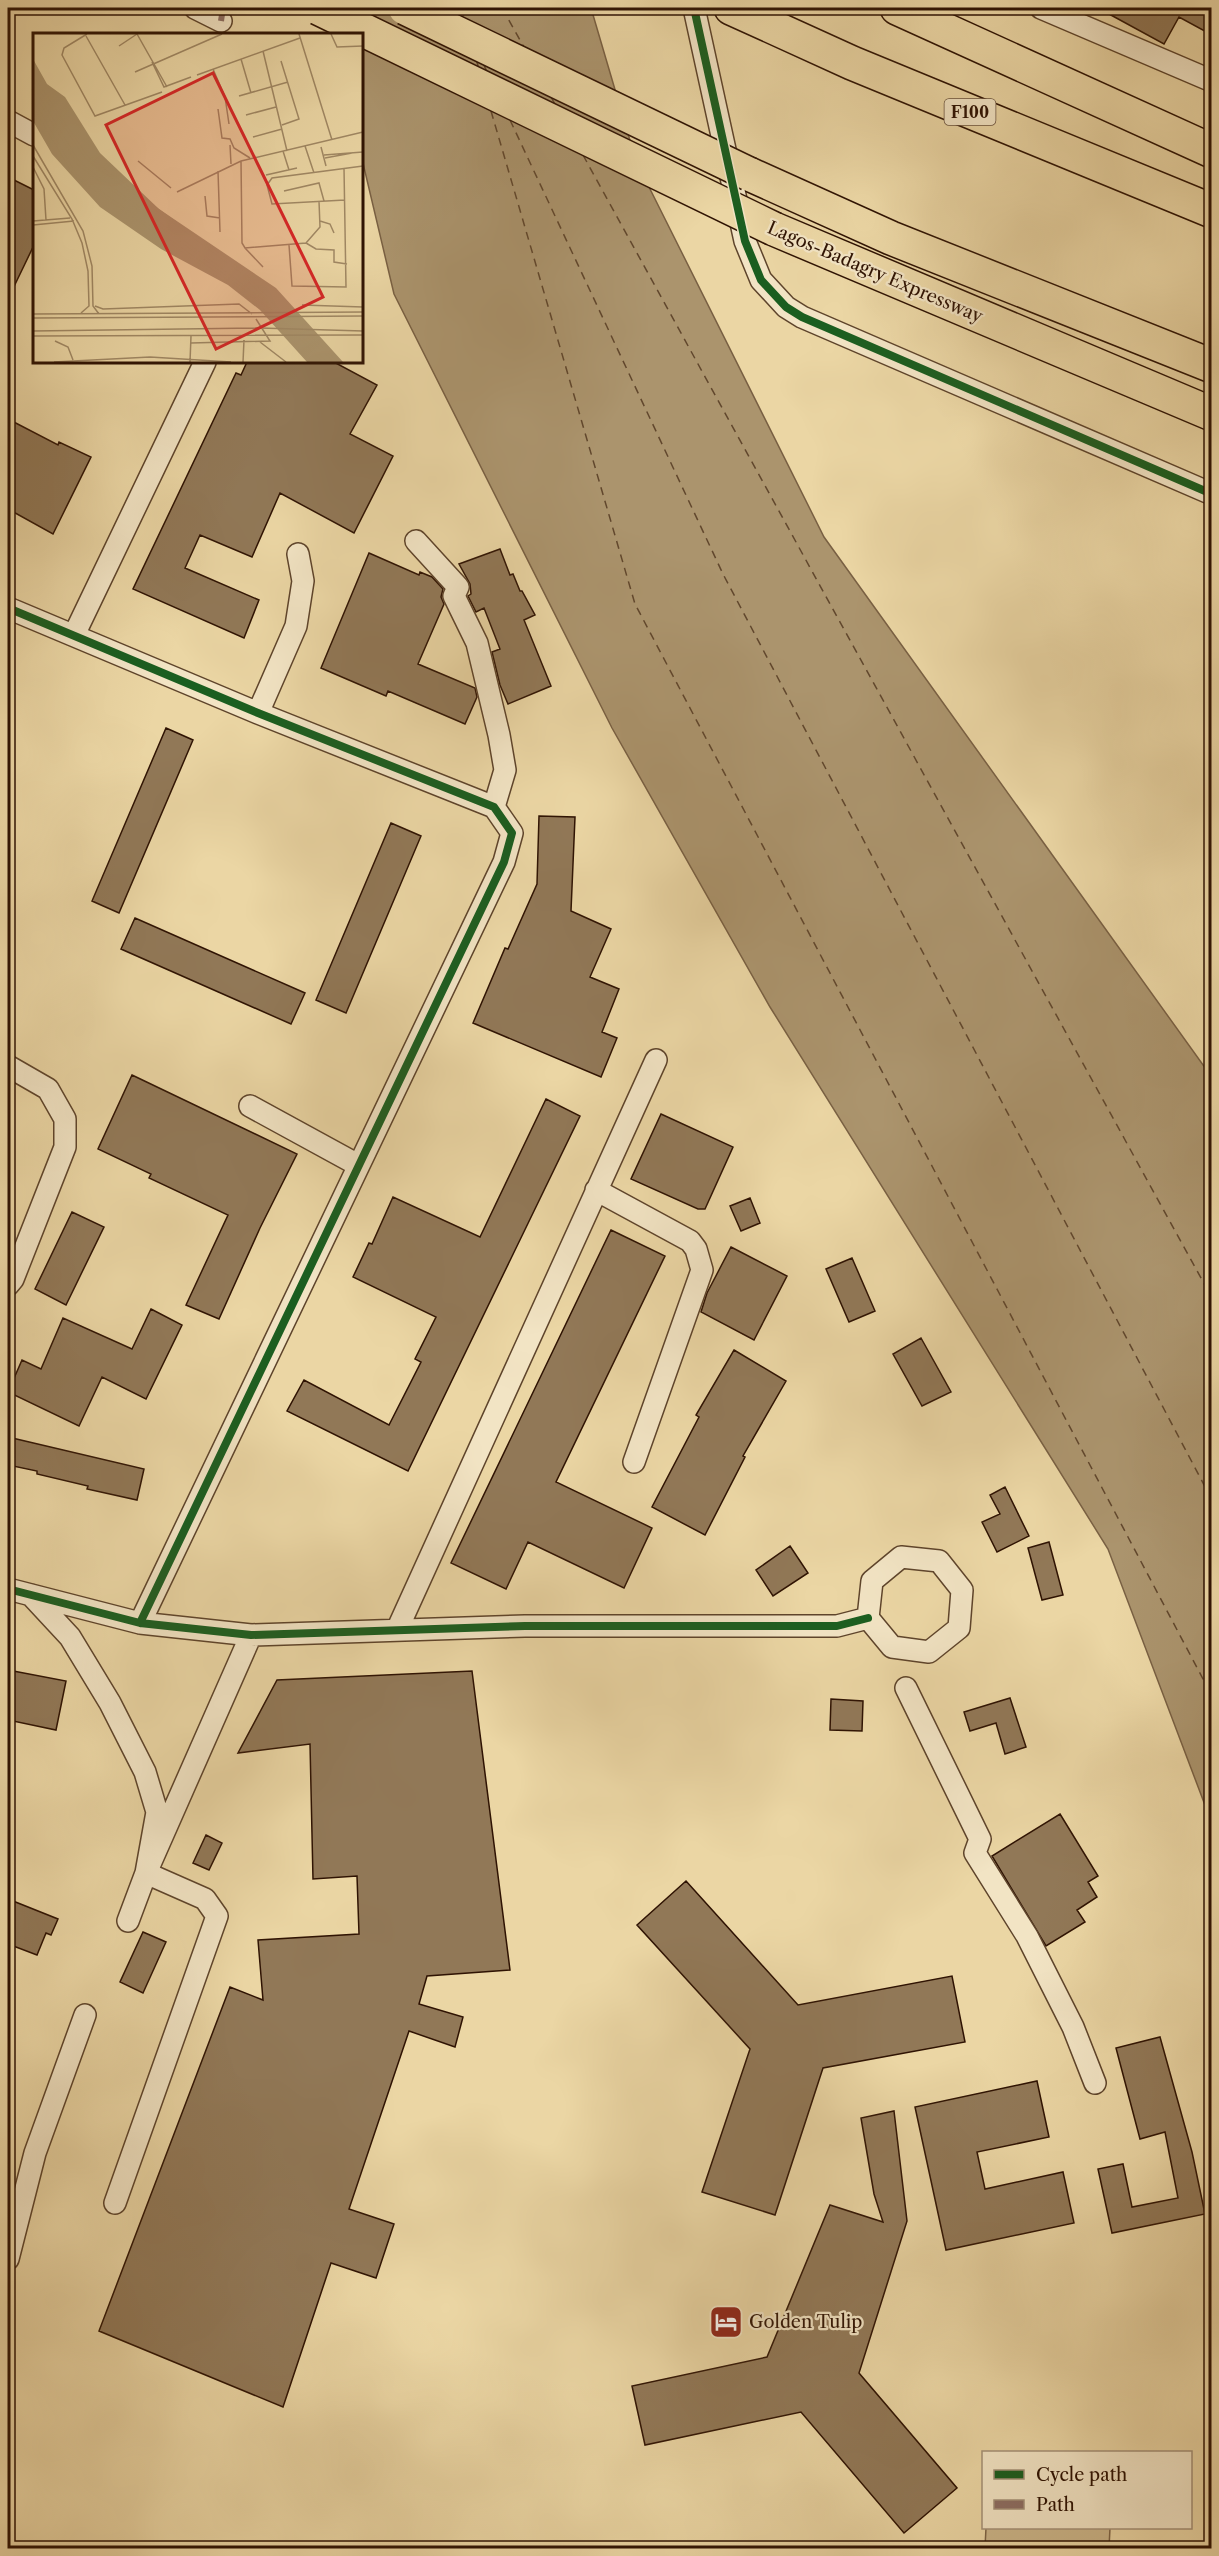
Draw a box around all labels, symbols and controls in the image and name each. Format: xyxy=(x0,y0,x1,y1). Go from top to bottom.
inset map xyxy=(33,33,363,363)
road number: F100 xyxy=(944,99,996,125)
street label: Lagos-Badagry Expressway xyxy=(764,217,987,328)
hotel icon: Golden Tulip xyxy=(708,2304,744,2340)
place label: Golden Tulip xyxy=(749,2311,862,2333)
legend xyxy=(982,2451,1192,2529)
text: Cycle path xyxy=(1036,2464,1127,2486)
text: Path xyxy=(1036,2494,1075,2516)

